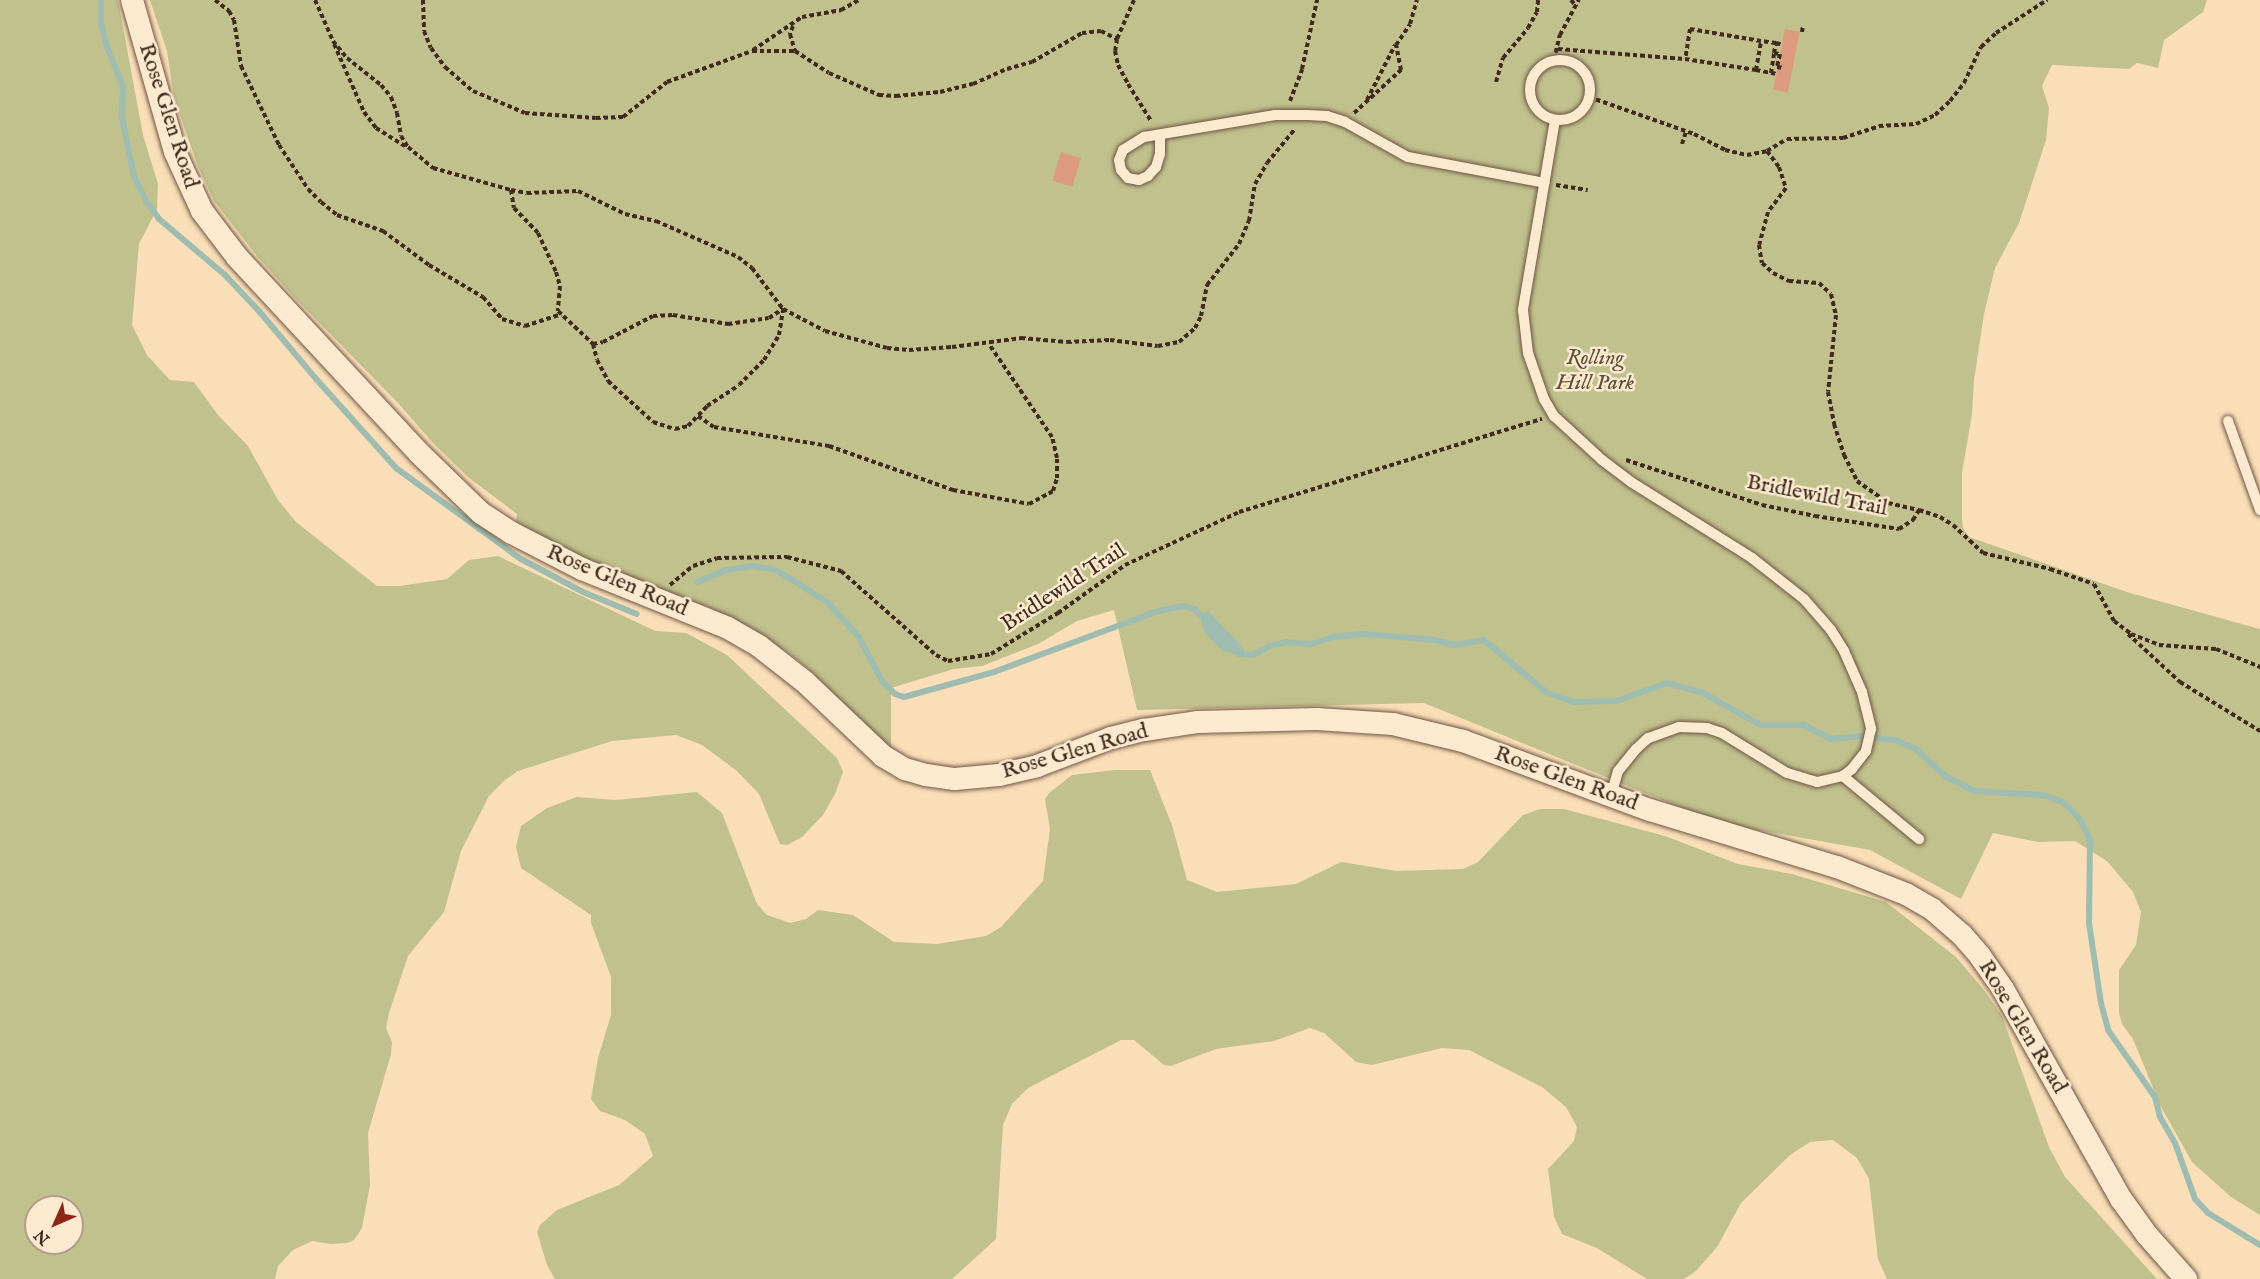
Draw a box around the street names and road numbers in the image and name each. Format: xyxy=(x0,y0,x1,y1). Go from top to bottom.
street label: Rose Glen Road xyxy=(132,40,204,192)
street label: Bridlewild Trail xyxy=(1744,469,1890,523)
street label: Bridlewild Trail xyxy=(997,538,1131,638)
street label: Rose Glen Road xyxy=(542,539,692,623)
street label: Rose Glen Road xyxy=(999,719,1151,785)
street label: Rose Glen Road xyxy=(1491,741,1641,817)
street label: Rose Glen Road xyxy=(1972,956,2072,1098)

